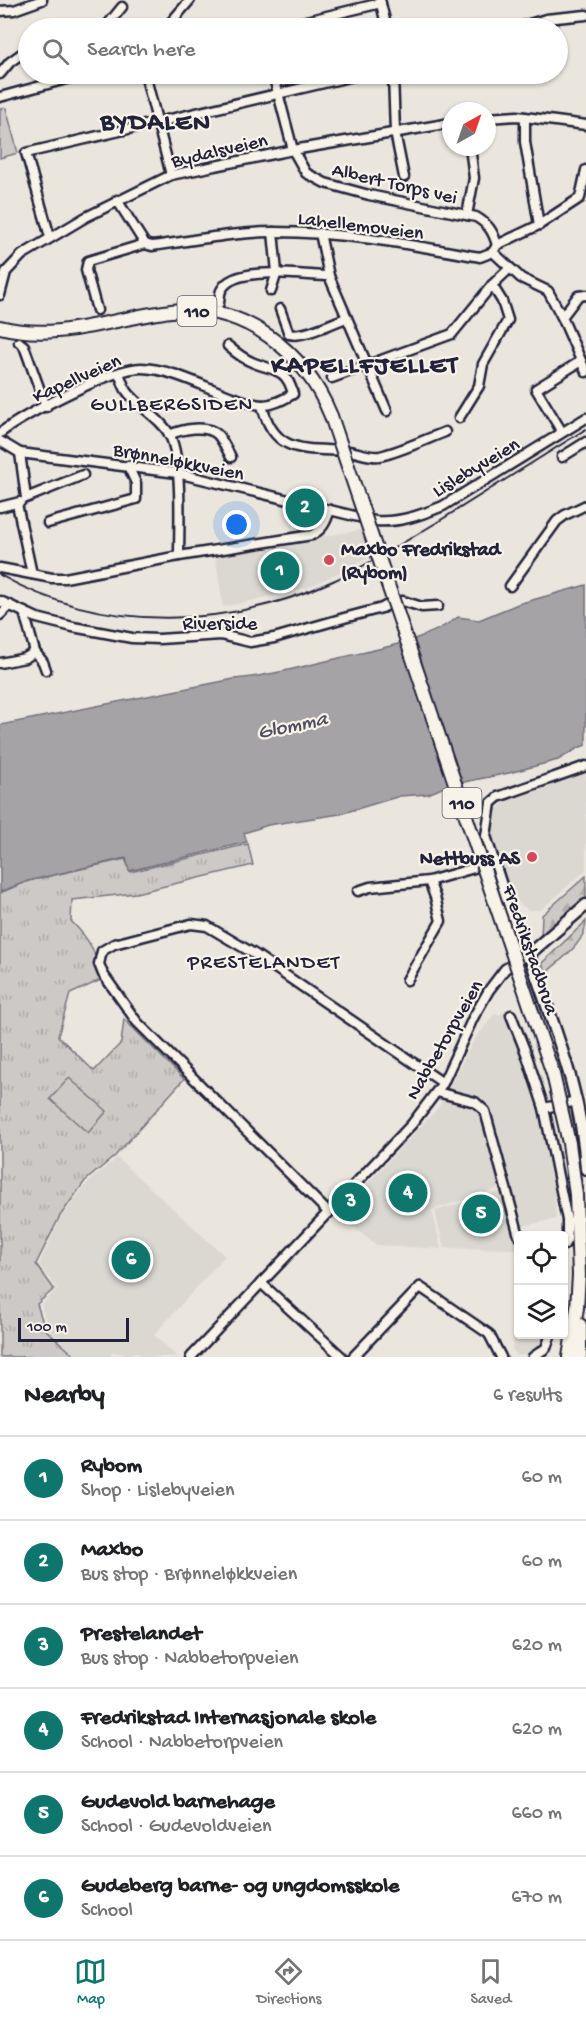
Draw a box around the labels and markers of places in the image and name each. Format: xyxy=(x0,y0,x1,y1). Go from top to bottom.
pin: 2 xyxy=(286,486,324,530)
place label: Maxbo Fredrikstad (Rybom) xyxy=(341,540,503,586)
pin: 1 xyxy=(260,548,300,594)
marker: Maxbo Fredrikstad (Rybom) xyxy=(322,553,336,567)
place label: Nettbuss AS xyxy=(420,849,521,872)
marker: Nettbuss AS xyxy=(525,850,539,864)
pin: 4 xyxy=(388,1170,428,1216)
pin: 3 xyxy=(332,1180,370,1224)
pin: 5 xyxy=(462,1192,500,1236)
pin: 6 xyxy=(112,1238,150,1282)

